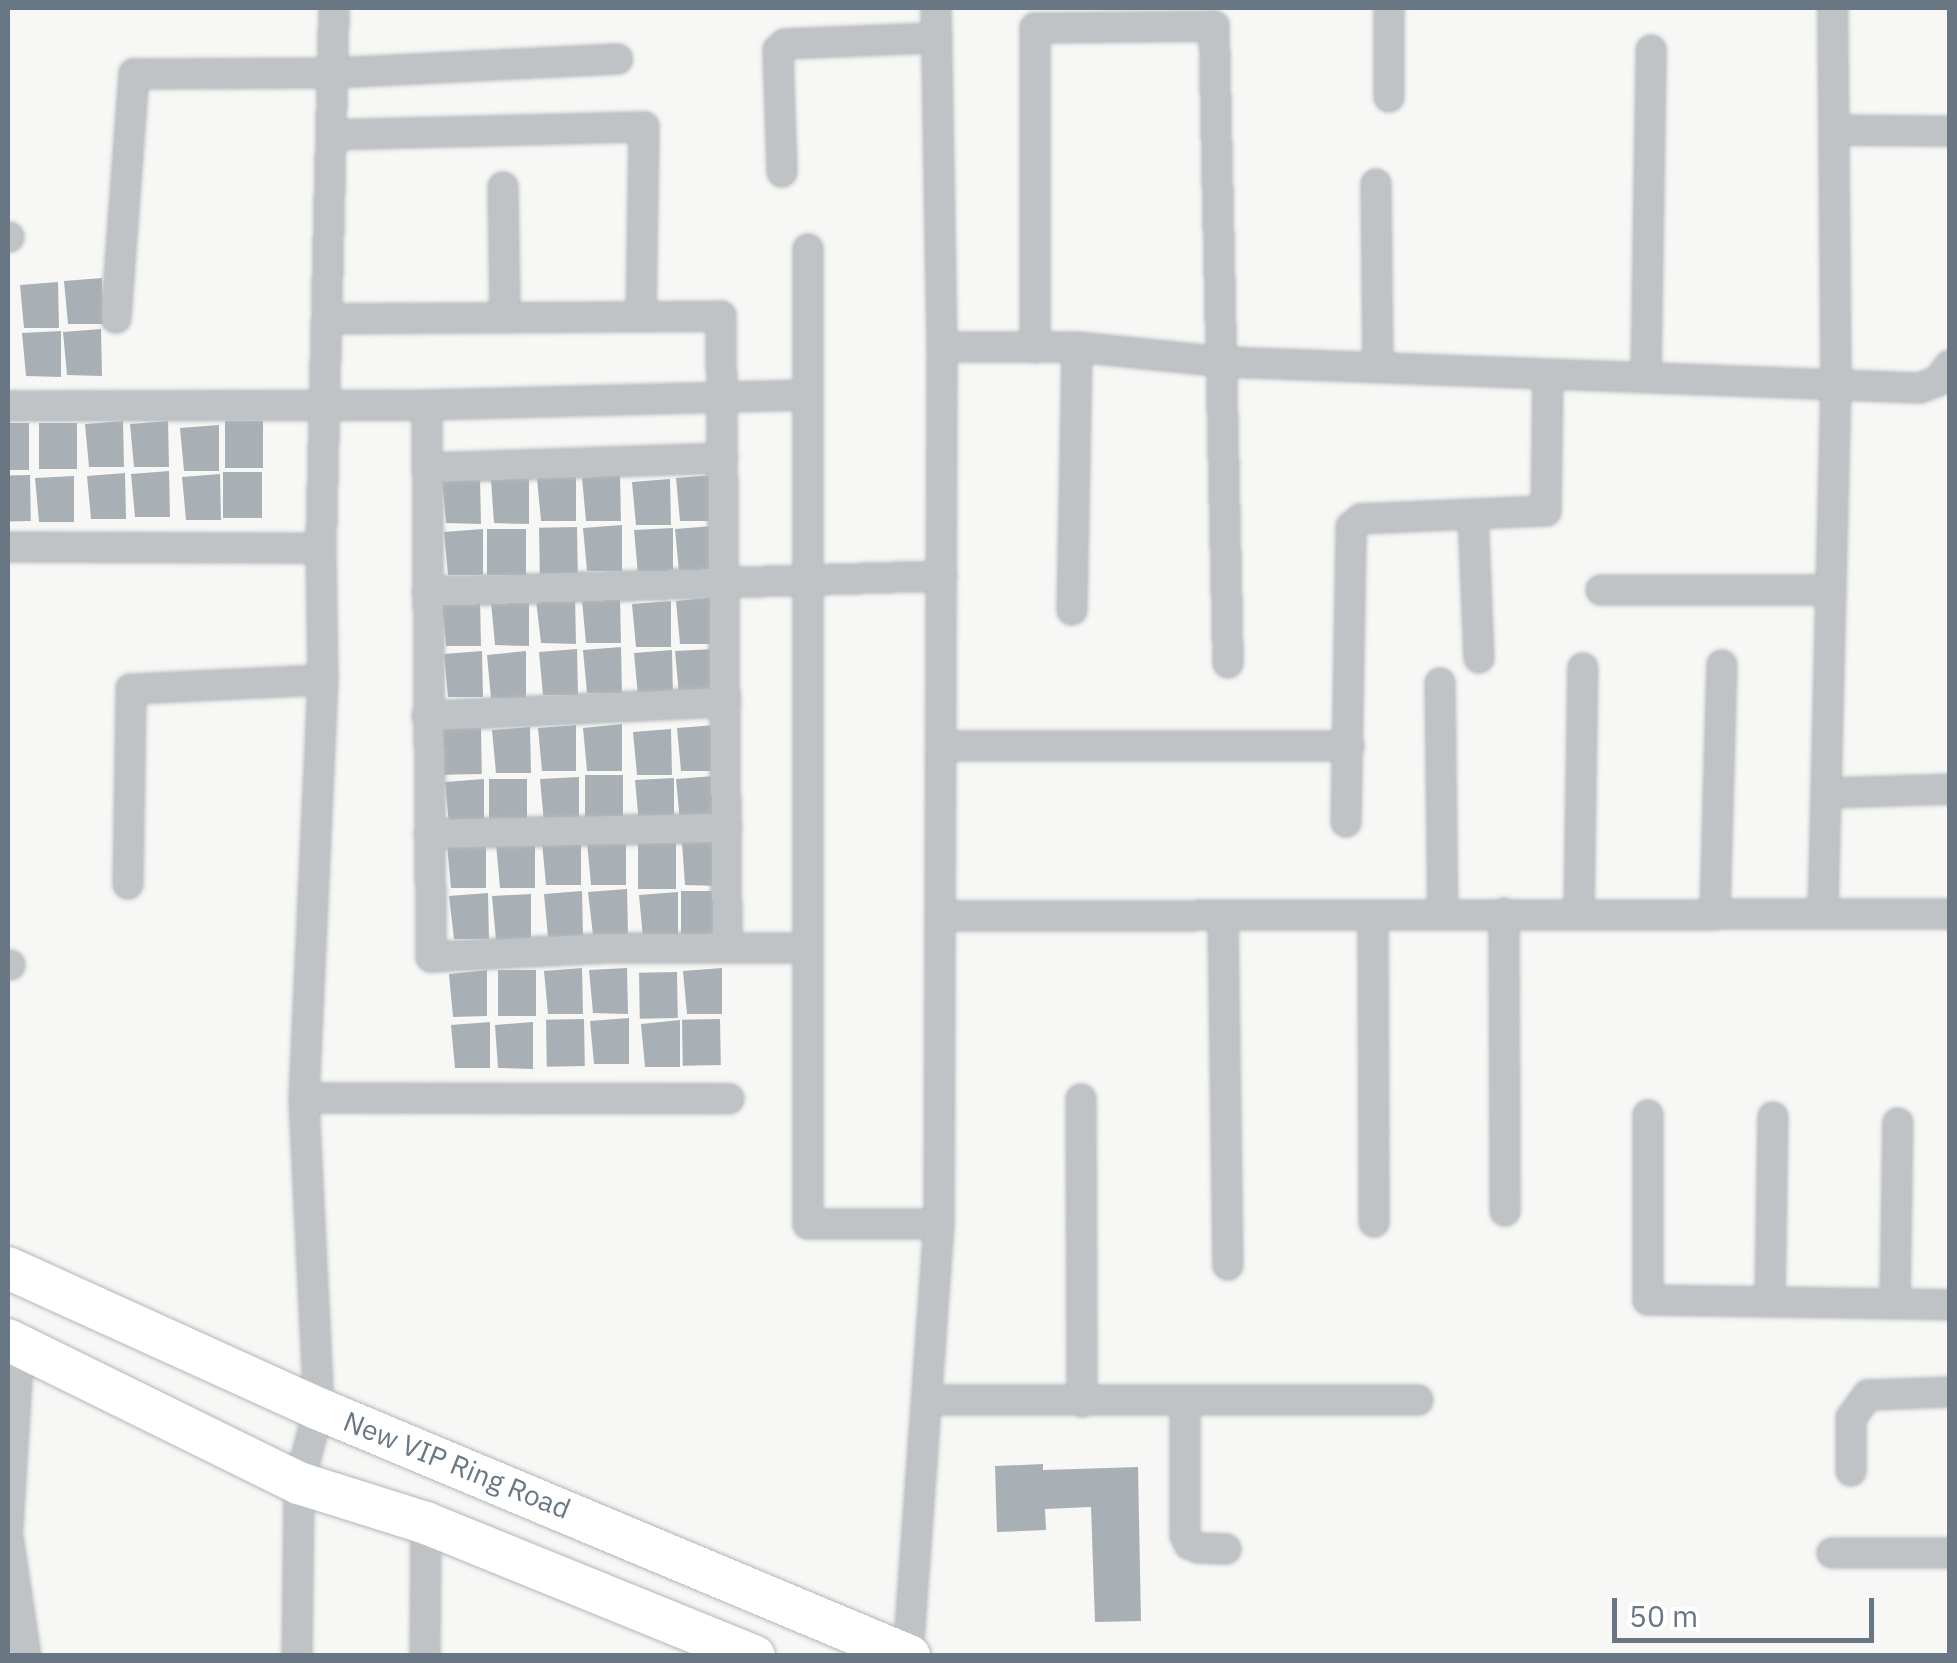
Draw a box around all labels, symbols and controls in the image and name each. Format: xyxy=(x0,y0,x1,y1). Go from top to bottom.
street label: New VIP Ring Road xyxy=(339,1404,575,1526)
scale bar xyxy=(1617,1578,1880,1640)
text: 50 m xyxy=(1629,1596,1698,1635)

